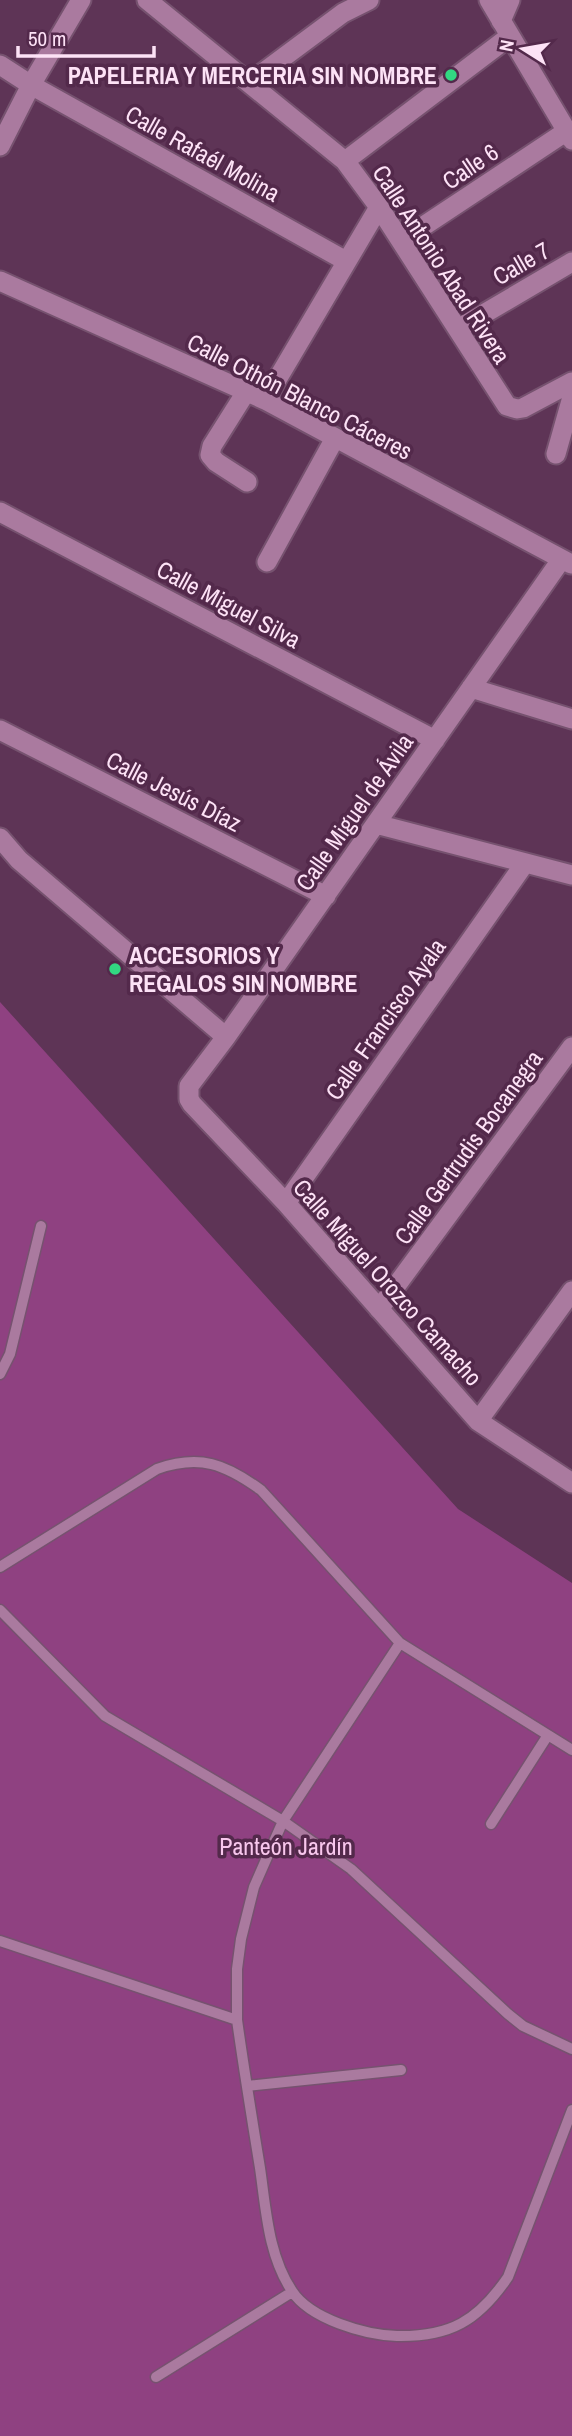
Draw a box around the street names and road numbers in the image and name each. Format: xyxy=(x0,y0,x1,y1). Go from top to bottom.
street label: Calle Rafaél Molina xyxy=(120,97,286,209)
street label: Calle 6 xyxy=(436,136,504,196)
street label: Calle Antonio Abad Rivera xyxy=(366,158,518,370)
street label: Calle 7 xyxy=(486,234,556,292)
street label: Calle Othón Blanco Cáceres xyxy=(182,325,418,467)
street label: Calle Miguel Silva xyxy=(151,553,307,655)
street label: Calle Miguel de Ávila xyxy=(288,727,420,897)
street label: Calle Jesús Díaz xyxy=(101,743,247,839)
street label: Calle Francisco Ayala xyxy=(317,932,453,1106)
street label: Calle Gertrudis Bocanegra xyxy=(387,1043,549,1251)
street label: Calle Miguel Orozco Camacho xyxy=(286,1172,490,1392)

